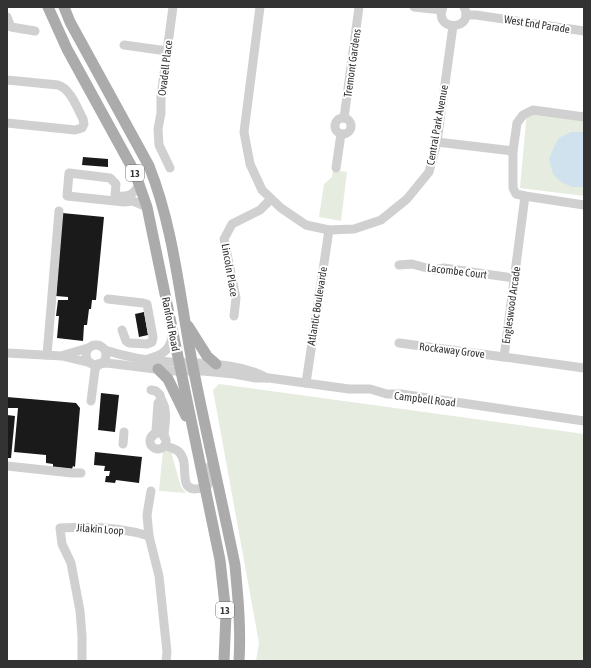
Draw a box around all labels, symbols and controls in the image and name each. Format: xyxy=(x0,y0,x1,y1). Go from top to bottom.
street label: West End Parade xyxy=(503,13,571,35)
street label: Tremont Gardens xyxy=(341,28,363,98)
street label: Ovadell Place xyxy=(156,39,174,97)
street label: Central Park Avenue xyxy=(424,84,450,166)
road number: 13 xyxy=(126,165,144,181)
street label: Lincoln Place xyxy=(219,243,241,297)
street label: Lacombe Court xyxy=(427,261,487,281)
street label: Atlantic Boulevarde xyxy=(305,266,329,346)
street label: Engleswood Arcade xyxy=(500,266,522,344)
street label: Ranford Road xyxy=(160,296,182,352)
street label: Rockaway Grove xyxy=(419,340,485,360)
street label: Campbell Road xyxy=(394,389,456,409)
street label: Jilakin Loop xyxy=(76,521,124,537)
road number: 13 xyxy=(216,602,234,618)

